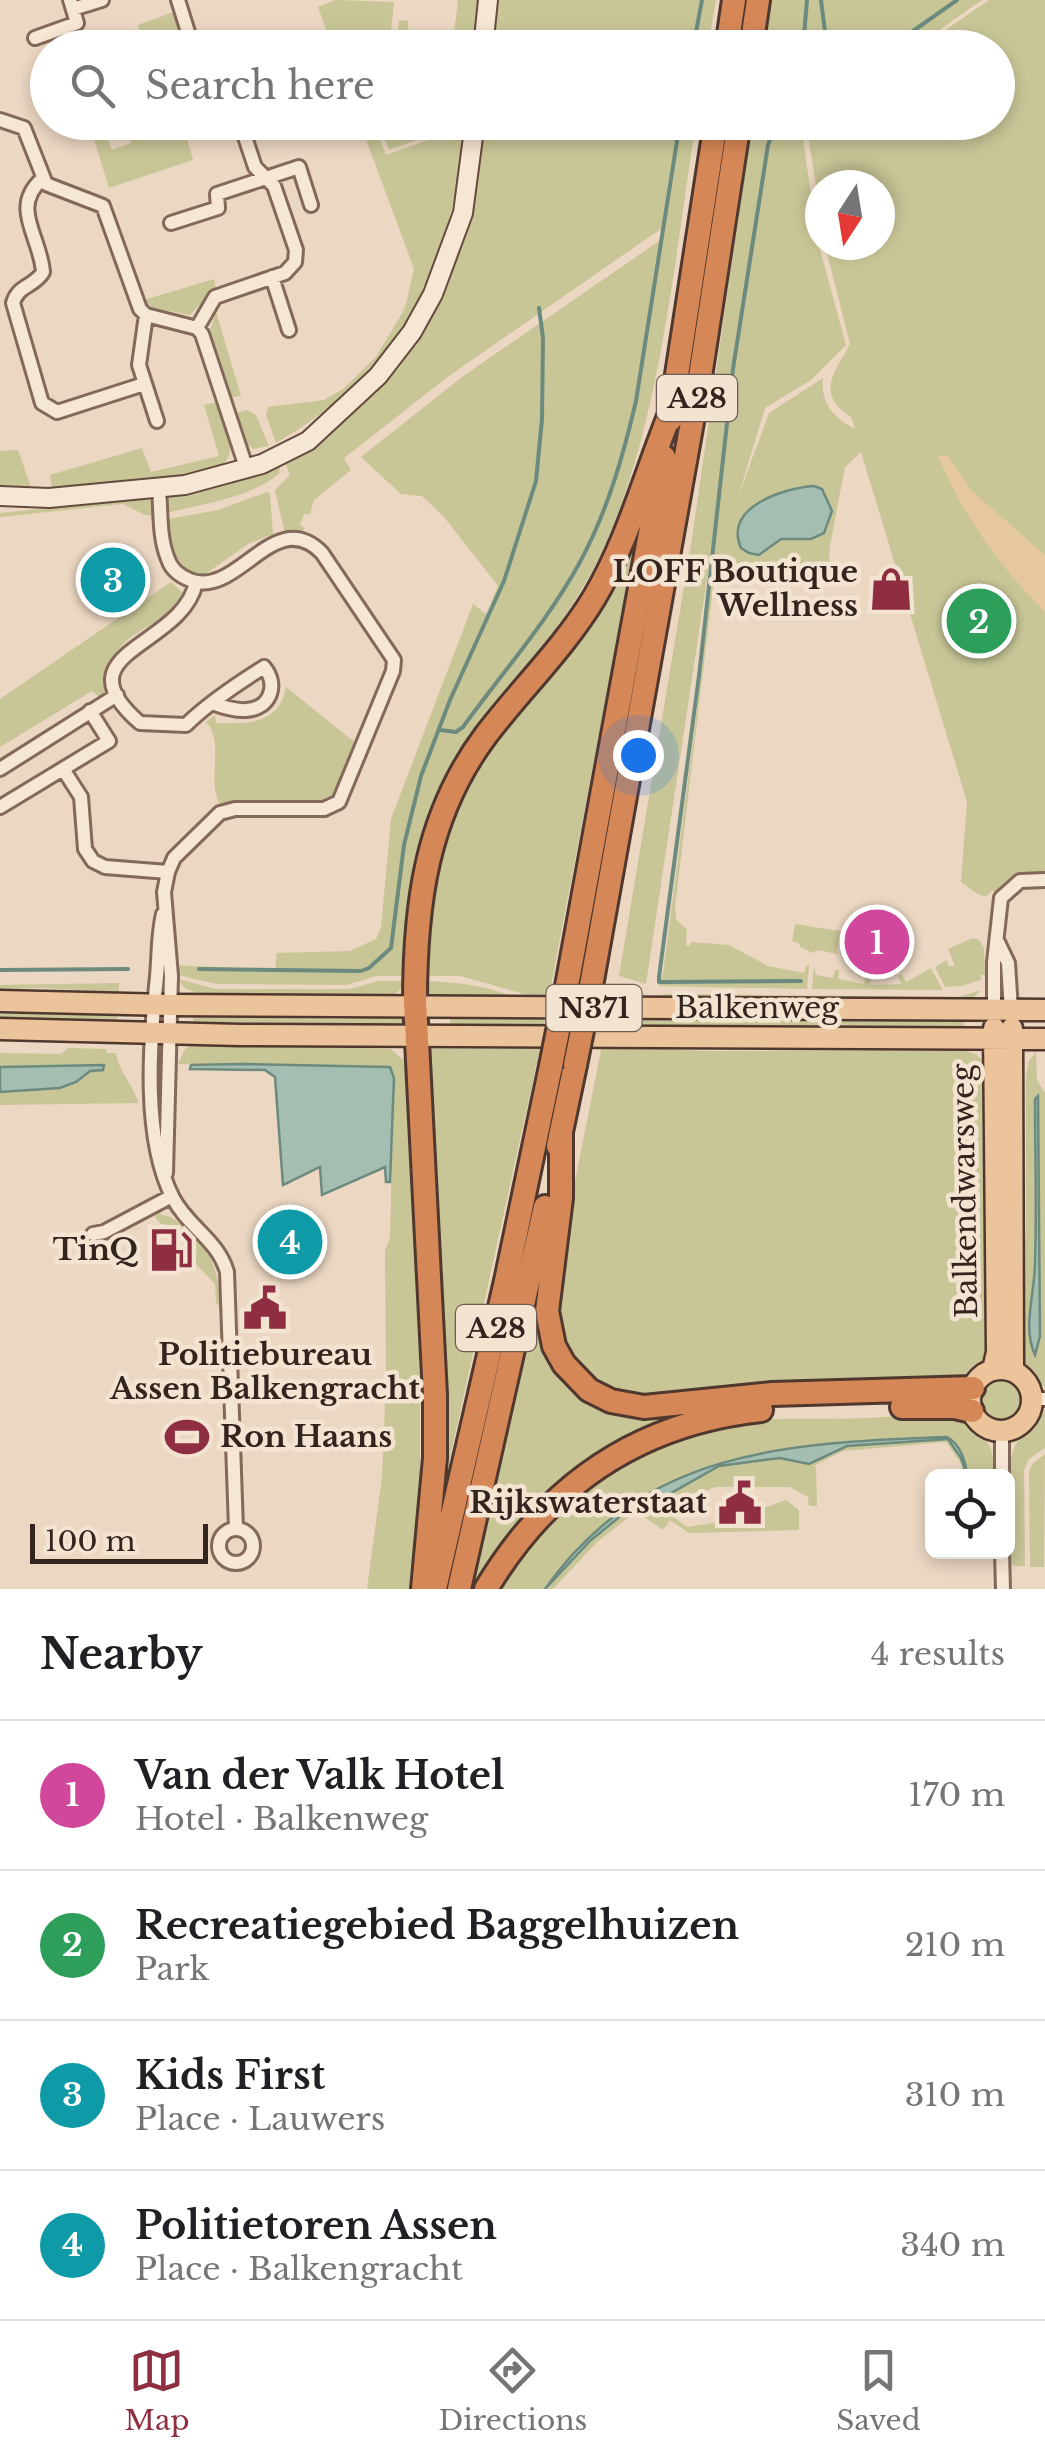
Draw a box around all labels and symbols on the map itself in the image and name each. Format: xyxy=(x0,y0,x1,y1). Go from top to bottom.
north arrow xyxy=(805,170,895,260)
road number: A28 xyxy=(657,375,737,421)
pin: 3 xyxy=(80,542,146,618)
place label: LOFF Boutique Wellness xyxy=(613,553,858,624)
shop icon: LOFF Boutique Wellness xyxy=(867,565,915,613)
pin: 2 xyxy=(946,584,1012,658)
your location xyxy=(613,730,664,781)
pin: 1 xyxy=(844,904,910,980)
road number: N371 xyxy=(546,985,642,1031)
street label: Balkenweg xyxy=(675,989,840,1026)
street label: Balkendwarsweg xyxy=(944,1062,985,1319)
pin: 4 xyxy=(258,1204,322,1280)
fuel station icon: TinQ xyxy=(147,1226,195,1274)
place label: TinQ xyxy=(53,1231,139,1268)
public building icon: Politiebureau Assen Balkengracht xyxy=(241,1284,289,1332)
road number: A28 xyxy=(456,1305,536,1351)
place label: Politiebureau Assen Balkengracht xyxy=(109,1336,421,1407)
sports icon: Ron Haans xyxy=(163,1413,211,1461)
place label: Ron Haans xyxy=(220,1418,392,1455)
public building icon: Rijkswaterstaat xyxy=(716,1479,764,1527)
place label: Rijkswaterstaat xyxy=(469,1484,708,1521)
scale bar xyxy=(30,1519,208,1564)

